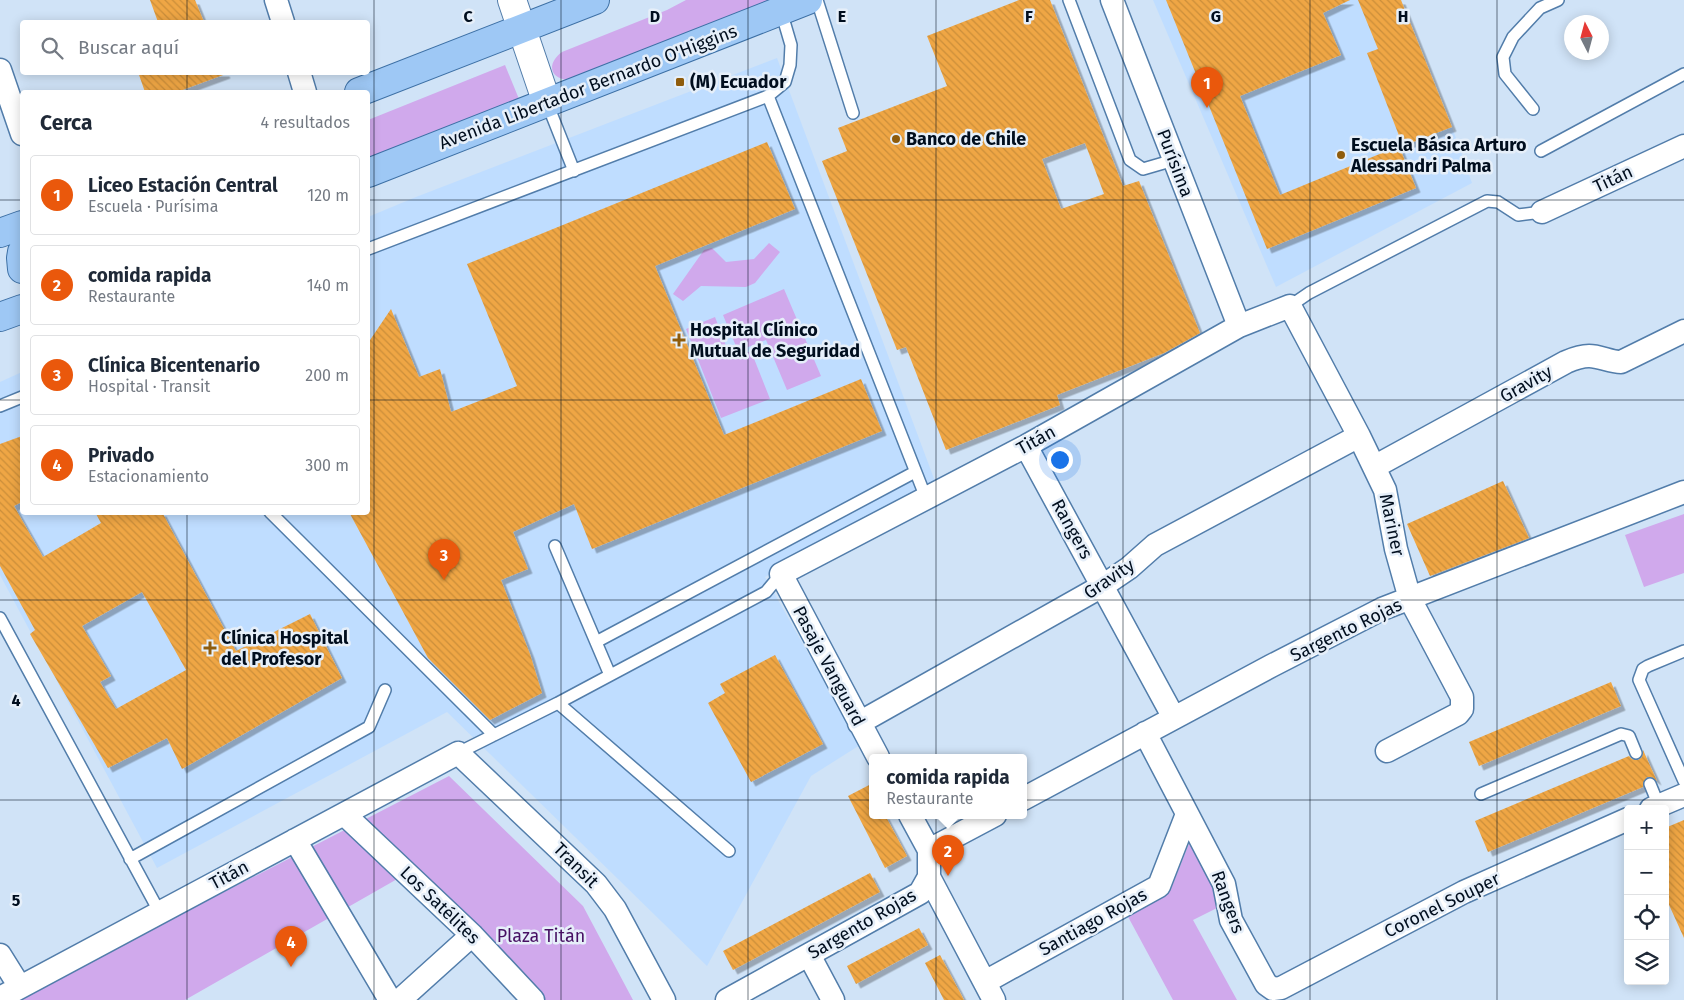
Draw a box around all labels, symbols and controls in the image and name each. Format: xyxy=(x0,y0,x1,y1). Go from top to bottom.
text: C xyxy=(463,7,473,26)
text: D xyxy=(650,7,660,26)
text: E xyxy=(838,7,846,26)
text: F xyxy=(1025,7,1033,26)
text: G xyxy=(1211,7,1221,26)
text: H xyxy=(1398,7,1408,26)
north arrow xyxy=(1564,15,1609,60)
search box xyxy=(20,20,370,75)
street label: Avenida Libertador Bernardo O'Higgins xyxy=(436,20,740,154)
icon: search xyxy=(38,34,66,62)
text: Buscar aquí xyxy=(78,36,179,59)
pin: 1 xyxy=(1191,67,1223,108)
place label: (M) Ecuador xyxy=(690,71,787,93)
marker: (M) Ecuador xyxy=(674,76,686,88)
text: Cerca xyxy=(40,110,92,136)
text: 4 resultados xyxy=(261,113,350,132)
street label: Purísima xyxy=(1152,126,1198,200)
place label: Banco de Chile xyxy=(906,128,1026,150)
marker: Banco de Chile xyxy=(890,133,902,145)
place label: Escuela Básica Arturo Alessandri Palma xyxy=(1350,134,1527,177)
marker: Escuela Básica Arturo Alessandri Palma xyxy=(1335,149,1347,161)
street label: Titán xyxy=(1590,160,1636,198)
text: Liceo Estación Central xyxy=(88,174,278,197)
text: 1 xyxy=(53,186,61,205)
text: 120 m xyxy=(307,186,349,205)
text: Escuela · Purísima xyxy=(88,197,218,216)
text: comida rapida xyxy=(88,264,211,287)
text: 2 xyxy=(53,276,61,295)
text: 140 m xyxy=(307,276,349,295)
text: Restaurante xyxy=(88,287,175,306)
place label: Hospital Clínico Mutual de Seguridad xyxy=(690,319,860,362)
marker: Hospital Clínico Mutual de Seguridad xyxy=(672,333,686,347)
text: Clínica Bicentenario xyxy=(88,354,260,377)
street label: Gravity xyxy=(1496,361,1556,407)
text: 3 xyxy=(53,366,61,385)
text: 200 m xyxy=(305,366,349,385)
text: Hospital · Transit xyxy=(88,377,210,396)
street label: Titán xyxy=(1013,420,1059,460)
text: Privado xyxy=(88,444,154,467)
your location xyxy=(1047,447,1073,473)
text: 4 xyxy=(52,456,62,475)
text: 300 m xyxy=(305,456,349,475)
text: Estacionamiento xyxy=(88,467,209,486)
street label: Mariner xyxy=(1375,492,1409,558)
street label: Rangers xyxy=(1047,495,1097,563)
pin: 3 xyxy=(428,539,460,580)
street label: Gravity xyxy=(1079,554,1139,604)
street label: Sargento Rojas xyxy=(1287,593,1405,667)
street label: Pasaje Vanguard xyxy=(788,602,870,730)
place label: Clínica Hospital del Profesor xyxy=(221,627,349,670)
marker: Clínica Hospital del Profesor xyxy=(203,641,217,655)
text: 4 xyxy=(11,691,21,710)
popup xyxy=(869,754,1027,819)
text: comida rapida xyxy=(886,766,1010,789)
text: Restaurante xyxy=(886,789,974,808)
map controls xyxy=(1624,805,1669,985)
button: + xyxy=(1624,805,1669,850)
pin: 2 xyxy=(932,835,964,876)
street label: Transit xyxy=(549,838,604,893)
button: − xyxy=(1624,850,1669,895)
street label: Titán xyxy=(206,856,252,894)
street label: Los Satélites xyxy=(395,861,485,949)
street label: Rangers xyxy=(1207,868,1249,936)
street label: Coronel Souper xyxy=(1381,868,1503,942)
street label: Santiago Rojas xyxy=(1035,883,1151,961)
street label: Sargento Rojas xyxy=(804,884,920,964)
text: 5 xyxy=(12,891,21,910)
button: locate xyxy=(1624,895,1669,940)
park label: Plaza Titán xyxy=(497,925,585,947)
pin: 4 xyxy=(275,926,307,967)
button: layers xyxy=(1624,940,1669,985)

